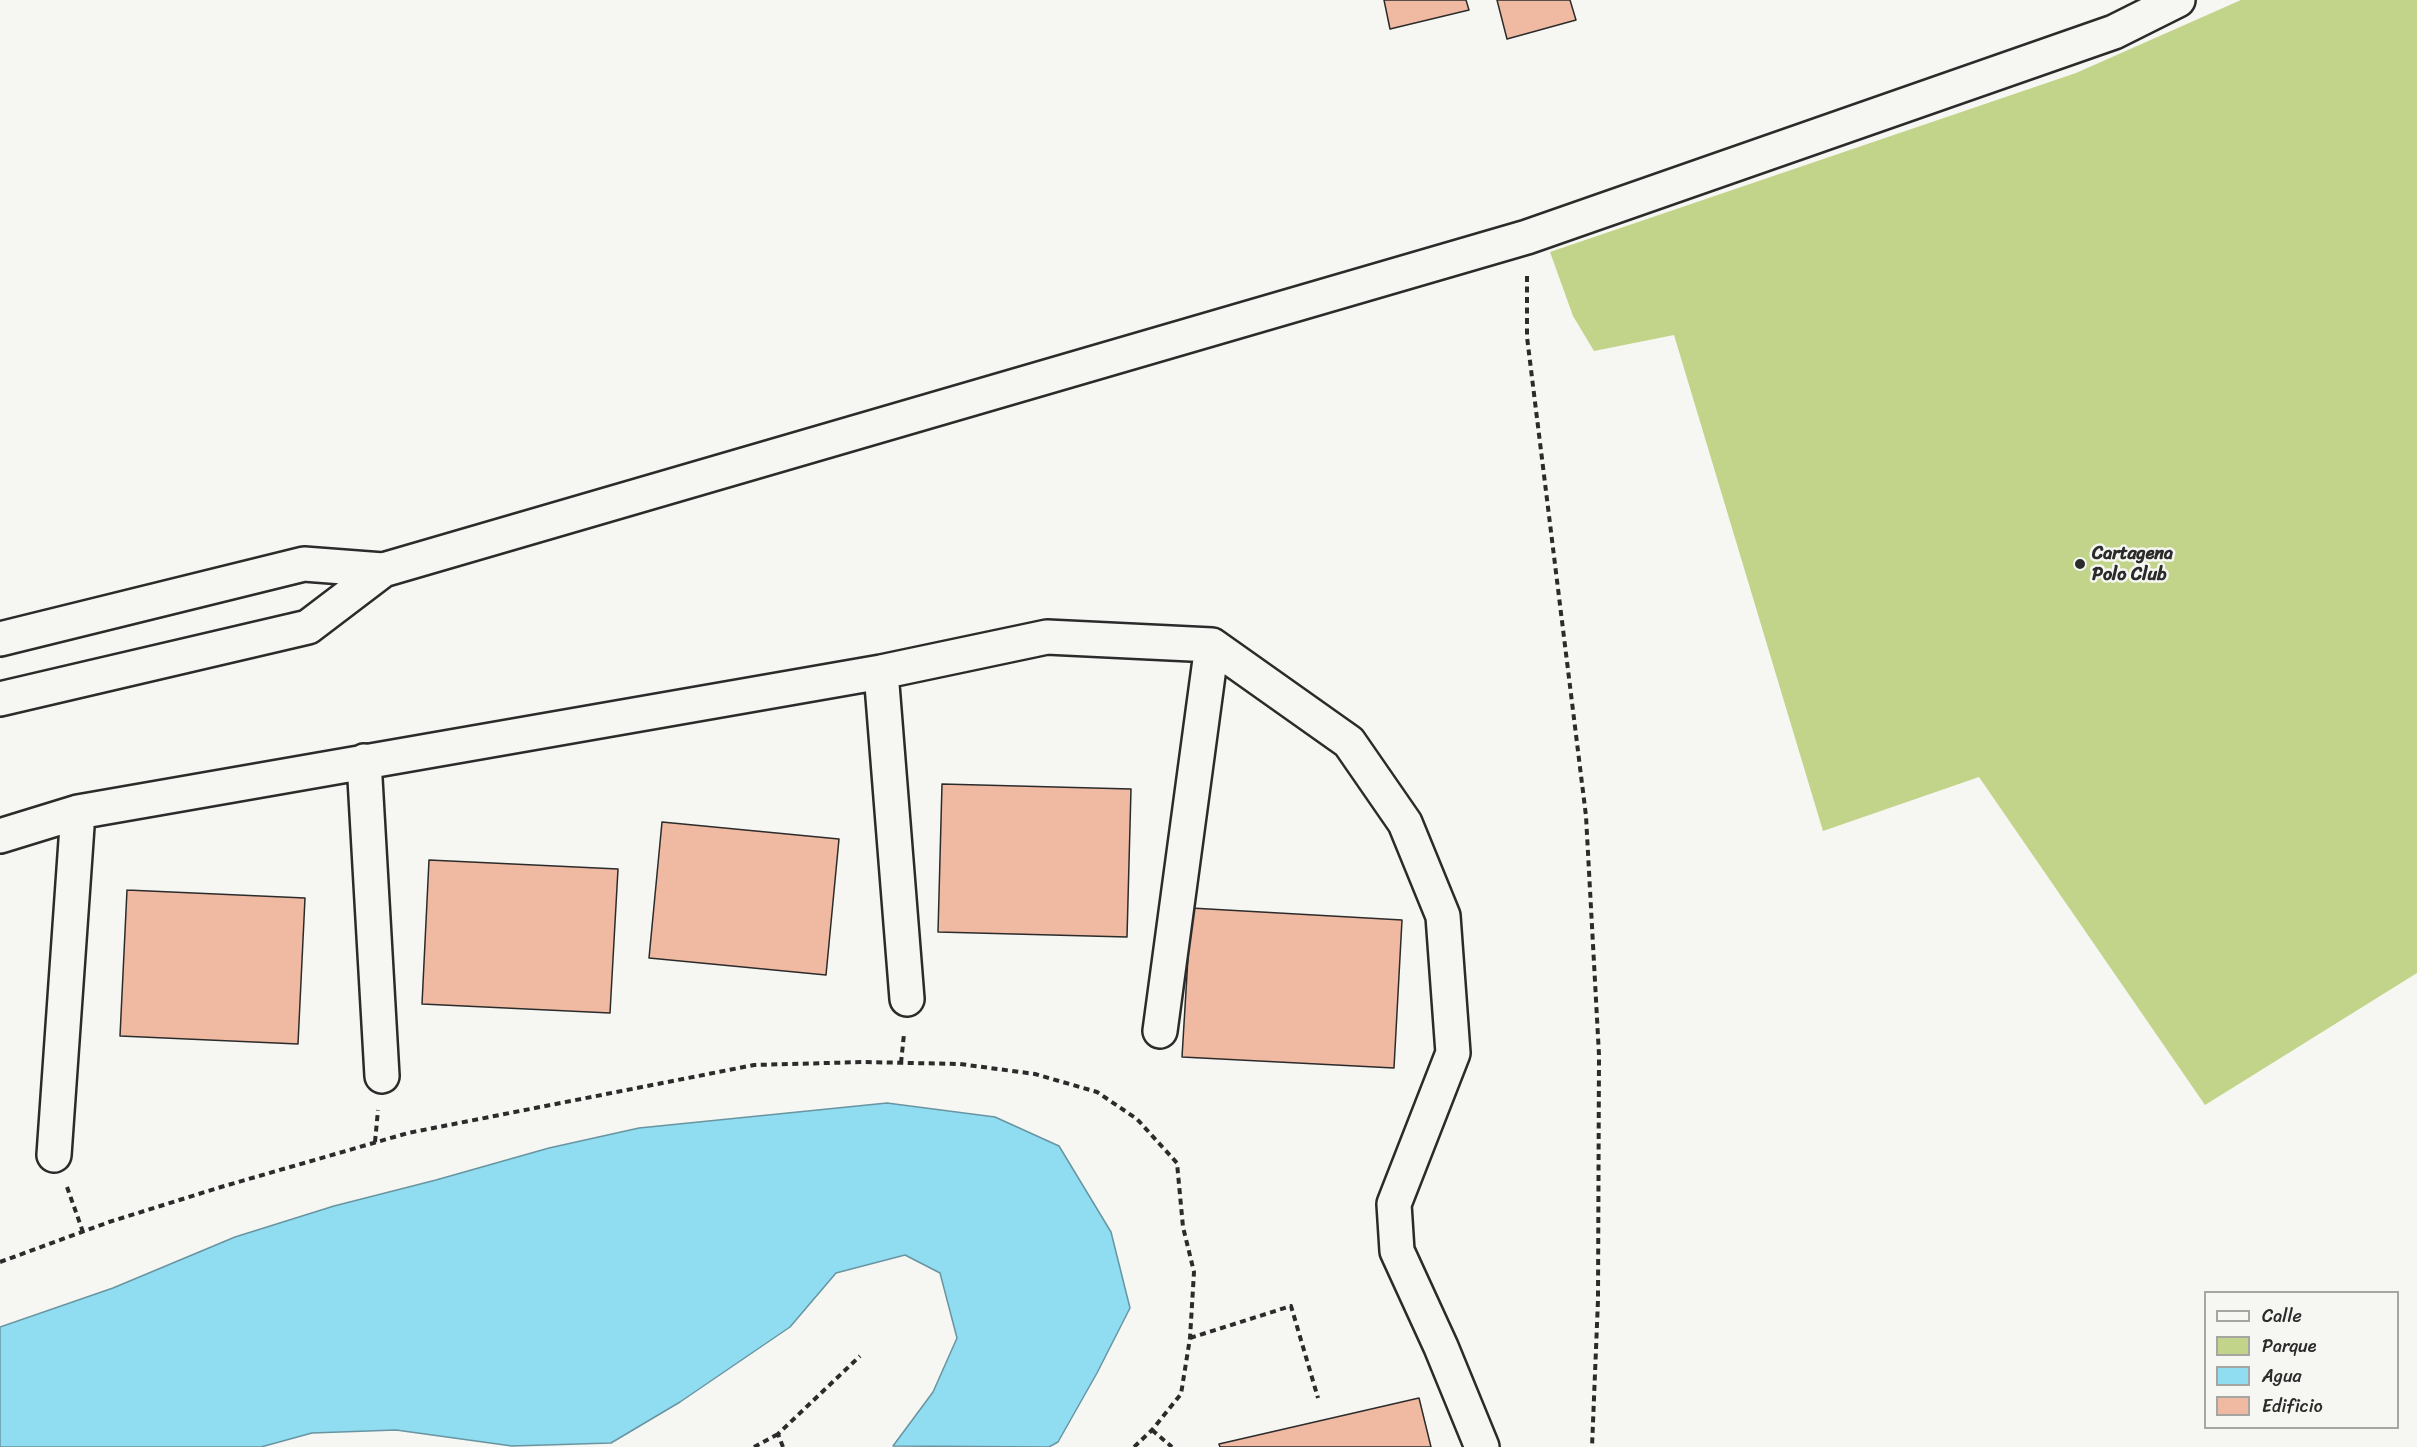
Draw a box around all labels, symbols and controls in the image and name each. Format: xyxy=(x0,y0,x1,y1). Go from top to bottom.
place label: Cartagena Polo Club xyxy=(2092,543,2173,586)
marker: Cartagena Polo Club xyxy=(2073,557,2087,571)
legend xyxy=(2204,1291,2399,1429)
text: Calle xyxy=(2262,1300,2302,1332)
text: Parque xyxy=(2262,1330,2316,1362)
text: Agua xyxy=(2262,1360,2302,1392)
text: Edificio xyxy=(2262,1390,2323,1422)

